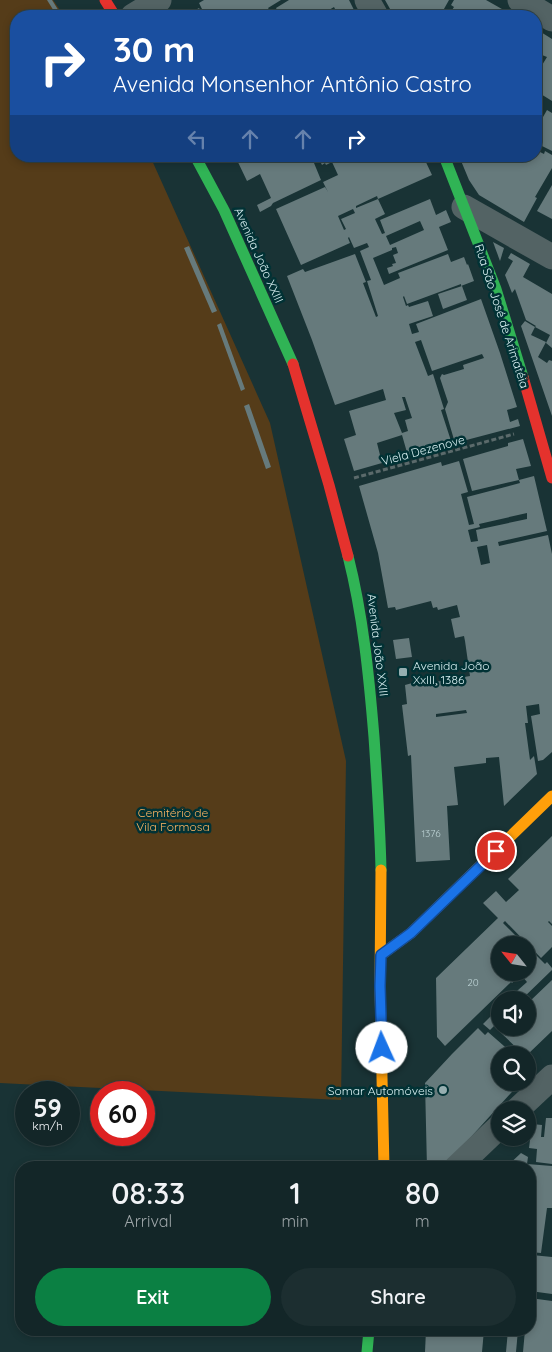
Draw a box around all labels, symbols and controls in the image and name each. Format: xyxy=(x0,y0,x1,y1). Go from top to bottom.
text: 30 m xyxy=(113,27,195,71)
icon: right xyxy=(30,30,95,95)
text: Avenida Monsenhor Antônio Castro xyxy=(113,70,472,98)
icon: left xyxy=(183,125,211,153)
icon: ahead xyxy=(236,125,264,153)
icon: ahead xyxy=(289,125,317,153)
icon: right xyxy=(342,125,370,153)
street label: Avenida João XXIII xyxy=(231,205,287,305)
street label: Rua São José de Arimatéia xyxy=(472,242,532,390)
street label: Viela Dezenove xyxy=(380,432,467,468)
street label: Avenida João XXIII xyxy=(364,593,392,697)
place label: Avenida João XxIII, 1386 xyxy=(413,658,489,687)
marker: Avenida João XxIII, 1386 xyxy=(397,666,409,678)
park label: Cemitério de Vila Formosa xyxy=(136,805,210,834)
house number: 1376 xyxy=(421,827,441,840)
pin xyxy=(475,830,517,872)
icon: arrive xyxy=(482,837,510,865)
north arrow xyxy=(491,936,536,981)
map controls xyxy=(491,936,536,1146)
house number: 20 xyxy=(467,976,479,989)
button: sound xyxy=(491,991,536,1036)
position arrow xyxy=(355,1021,407,1073)
button: search xyxy=(491,1046,536,1091)
speed limit sign: 60 xyxy=(90,1081,155,1146)
place label: Somar Automóveis xyxy=(328,1083,433,1098)
marker: Somar Automóveis xyxy=(437,1084,449,1096)
text: 59 xyxy=(33,1092,62,1123)
button: layers xyxy=(491,1101,536,1146)
text: km/h xyxy=(32,1118,63,1133)
text: 08:33 xyxy=(111,1174,185,1212)
text: 1 xyxy=(289,1174,301,1212)
text: 80 xyxy=(405,1174,440,1212)
text: Arrival xyxy=(124,1211,172,1231)
text: min xyxy=(282,1211,309,1231)
text: m xyxy=(415,1211,430,1231)
button: Exit xyxy=(35,1268,271,1326)
button: Share xyxy=(281,1268,516,1326)

